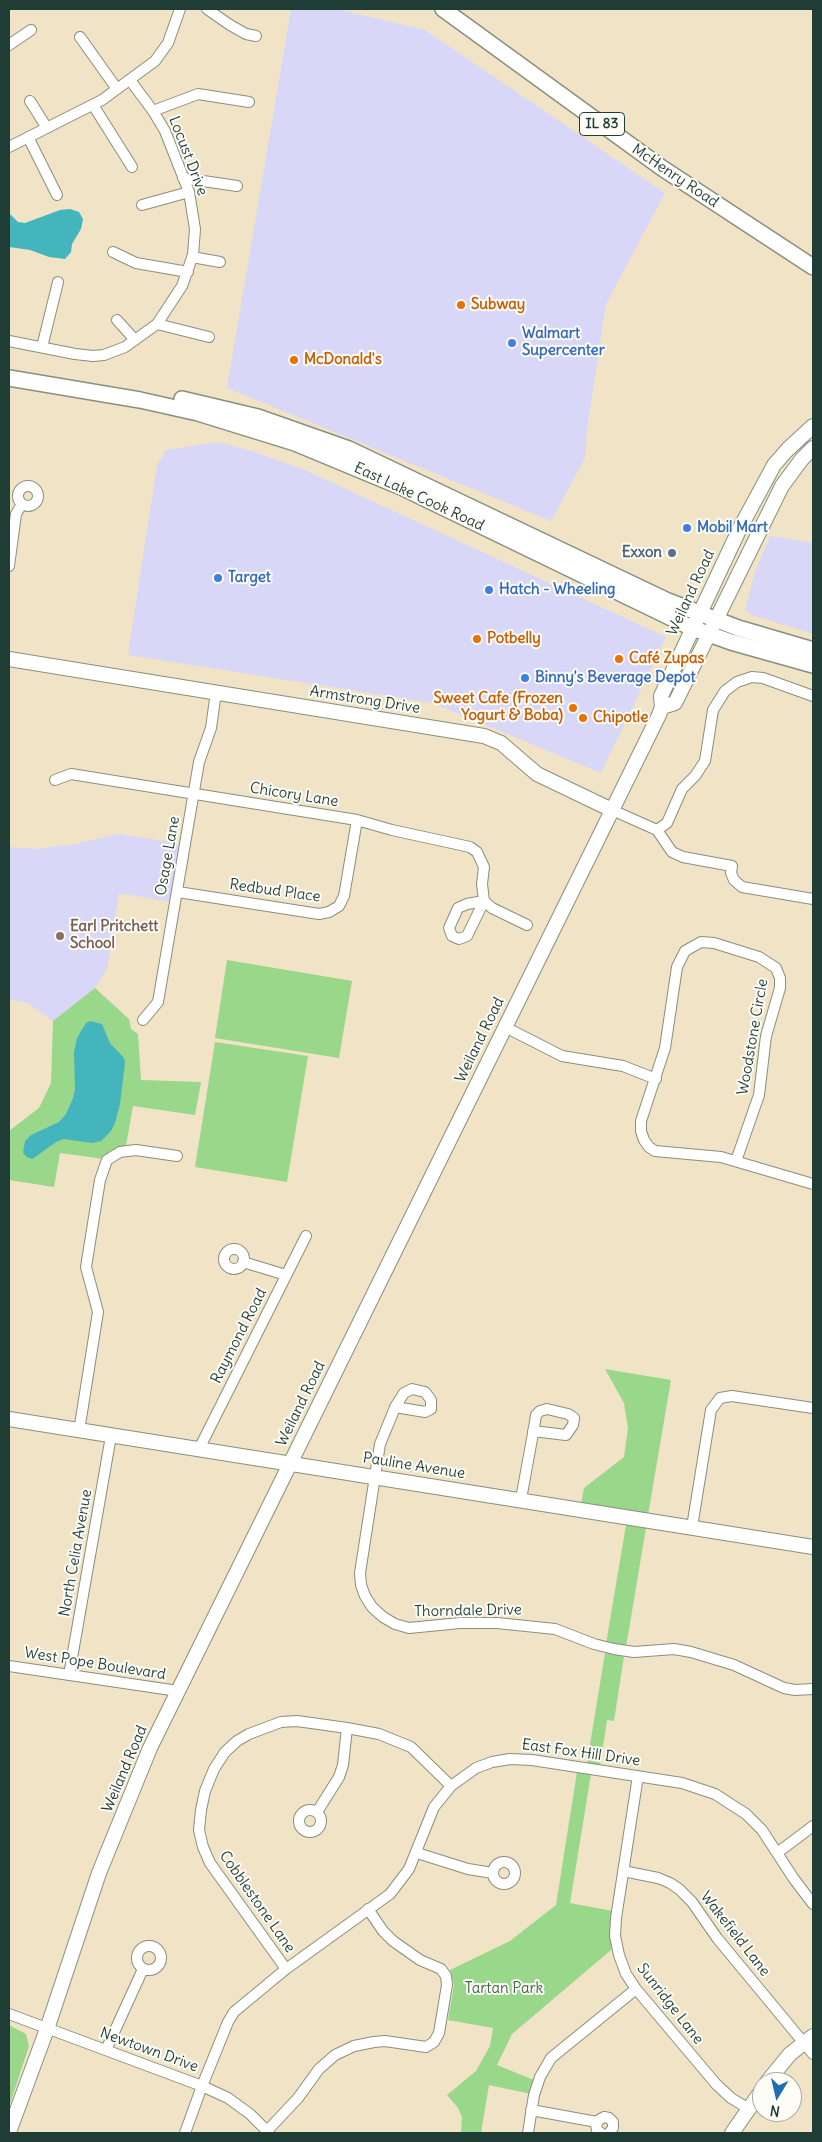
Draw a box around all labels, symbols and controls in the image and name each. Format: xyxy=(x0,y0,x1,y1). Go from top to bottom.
road number: IL 83 xyxy=(580,112,624,136)
street label: Locust Drive xyxy=(165,114,211,198)
street label: McHenry Road xyxy=(628,140,722,212)
place label: Subway xyxy=(471,296,525,314)
marker: Subway xyxy=(455,299,467,311)
place label: Walmart Supercenter xyxy=(522,325,605,360)
marker: Walmart Supercenter xyxy=(506,337,518,349)
place label: McDonald's xyxy=(304,351,382,369)
marker: McDonald's xyxy=(288,354,300,366)
street label: East Lake Cook Road xyxy=(351,459,487,535)
place label: Mobil Mart xyxy=(697,519,768,537)
marker: Mobil Mart xyxy=(681,522,693,534)
place label: Exxon xyxy=(622,544,662,562)
street label: Weiland Road xyxy=(663,547,719,639)
marker: Exxon xyxy=(666,547,678,559)
place label: Target xyxy=(228,569,271,587)
marker: Target xyxy=(212,572,224,584)
place label: Hatch - Wheeling xyxy=(499,581,615,599)
marker: Hatch - Wheeling xyxy=(483,584,495,596)
place label: Potbelly xyxy=(487,630,541,648)
marker: Potbelly xyxy=(471,633,483,645)
place label: Café Zupas xyxy=(629,650,704,668)
marker: Café Zupas xyxy=(613,653,625,665)
place label: Binny's Beverage Depot xyxy=(535,669,696,687)
marker: Binny's Beverage Depot xyxy=(519,672,531,684)
street label: Armstrong Drive xyxy=(309,682,421,718)
place label: Sweet Cafe (Frozen Yogurt & Boba) xyxy=(433,690,563,725)
marker: Sweet Cafe (Frozen Yogurt & Boba) xyxy=(567,702,579,714)
place label: Chipotle xyxy=(593,709,648,727)
marker: Chipotle xyxy=(577,712,589,724)
street label: Chicory Lane xyxy=(248,779,340,811)
street label: Osage Lane xyxy=(152,815,184,897)
street label: Redbud Place xyxy=(228,876,322,906)
place label: Earl Pritchett School xyxy=(70,918,158,953)
marker: Earl Pritchett School xyxy=(54,930,66,942)
street label: Woodstone Circle xyxy=(734,977,772,1097)
street label: Weiland Road xyxy=(452,994,508,1086)
street label: Raymond Road xyxy=(207,1285,271,1387)
street label: Weiland Road xyxy=(273,1358,329,1450)
street label: Pauline Avenue xyxy=(362,1449,466,1483)
street label: North Celia Avenue xyxy=(56,1488,96,1618)
street label: Thorndale Drive xyxy=(414,1601,522,1621)
street label: West Pope Boulevard xyxy=(23,1644,167,1684)
street label: Weiland Road xyxy=(99,1723,151,1815)
street label: East Fox Hill Drive xyxy=(521,1736,641,1770)
street label: Cobblestone Lane xyxy=(215,1848,299,1956)
street label: Wakefield Lane xyxy=(696,1888,774,1980)
street label: Sunridge Lane xyxy=(633,1960,707,2048)
park label: Tartan Park xyxy=(465,1980,543,1998)
street label: Newtown Drive xyxy=(97,2024,201,2076)
north arrow xyxy=(752,2072,802,2122)
text: N xyxy=(769,2101,781,2120)

